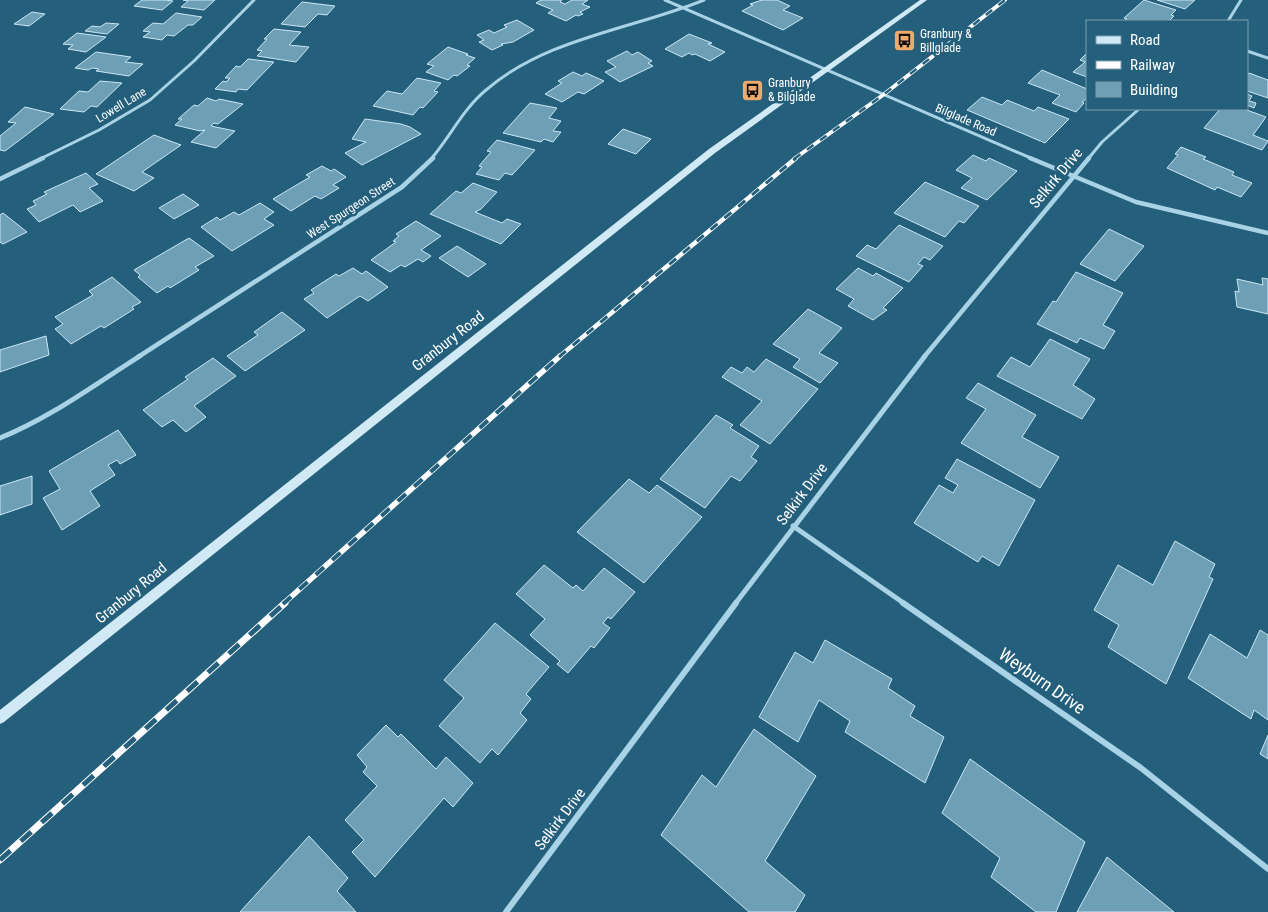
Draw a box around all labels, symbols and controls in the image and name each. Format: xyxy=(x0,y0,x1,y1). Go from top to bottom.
legend xyxy=(1086,20,1248,110)
place label: Granbury & Billglade xyxy=(920,27,972,55)
bus stop icon: Granbury & Billglade xyxy=(892,29,916,53)
text: Road xyxy=(1130,31,1160,49)
text: Railway xyxy=(1130,56,1175,74)
place label: Granbury & Bilglade xyxy=(768,76,816,104)
bus stop icon: Granbury & Bilglade xyxy=(740,78,764,102)
text: Building xyxy=(1130,81,1178,99)
street label: Lowell Lane xyxy=(93,84,149,126)
street label: Bilglade Road xyxy=(933,101,999,139)
street label: Selkirk Drive xyxy=(1026,144,1086,212)
street label: West Spurgeon Street xyxy=(304,174,398,242)
street label: Granbury Road xyxy=(408,307,488,375)
street label: Selkirk Drive xyxy=(773,459,831,529)
street label: Granbury Road xyxy=(92,559,170,627)
street label: Weyburn Drive xyxy=(995,643,1090,718)
street label: Selkirk Drive xyxy=(531,784,589,854)

